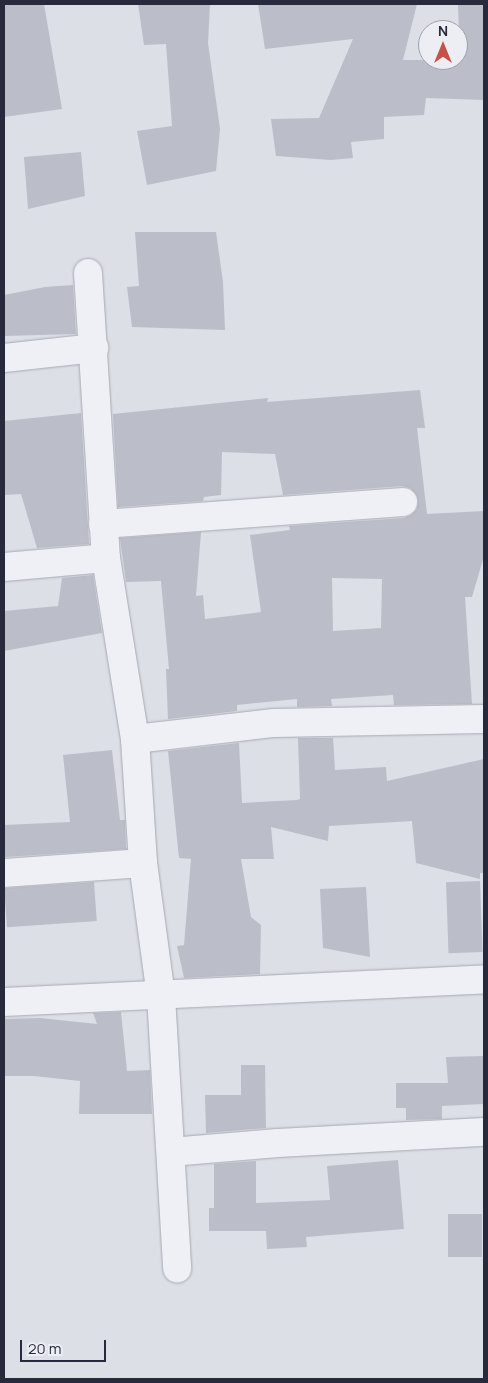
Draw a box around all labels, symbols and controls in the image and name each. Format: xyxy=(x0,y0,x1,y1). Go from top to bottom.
north arrow xyxy=(418,20,468,70)
text: N xyxy=(438,21,448,40)
scale bar xyxy=(22,1330,109,1362)
text: 20 m xyxy=(28,1338,61,1359)

